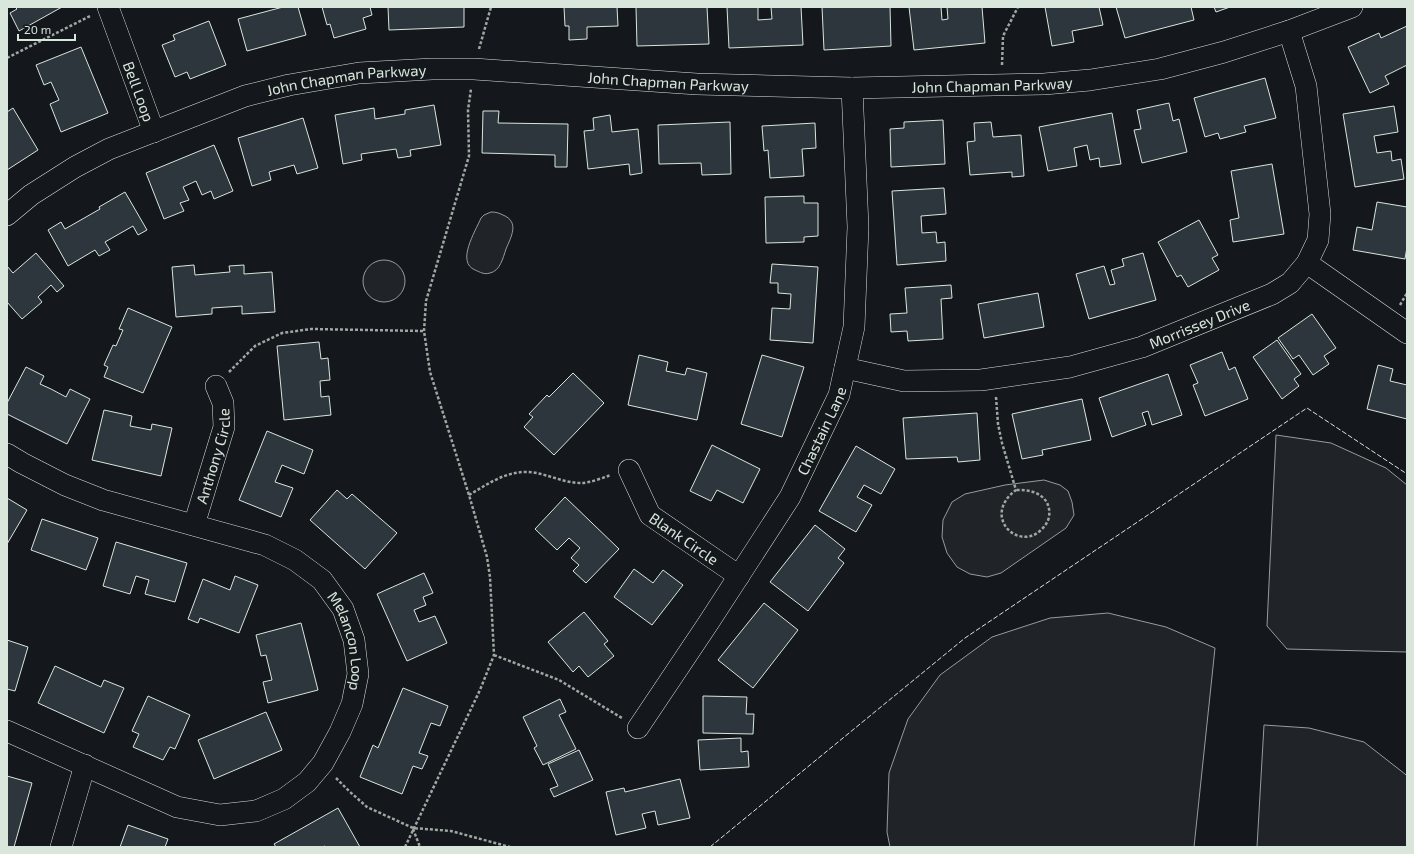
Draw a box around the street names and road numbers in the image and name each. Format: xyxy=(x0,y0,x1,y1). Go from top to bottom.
street label: Bell Loop xyxy=(120,59,158,124)
street label: John Chapman Parkway xyxy=(265,60,427,99)
street label: John Chapman Parkway xyxy=(587,68,749,94)
street label: John Chapman Parkway xyxy=(911,73,1074,96)
street label: Morrissey Drive xyxy=(1146,295,1252,352)
street label: Chastain Lane xyxy=(793,385,850,478)
street label: Anthony Circle xyxy=(192,408,233,506)
street label: Blank Circle xyxy=(646,508,722,568)
street label: Melancon Loop xyxy=(324,588,367,693)

